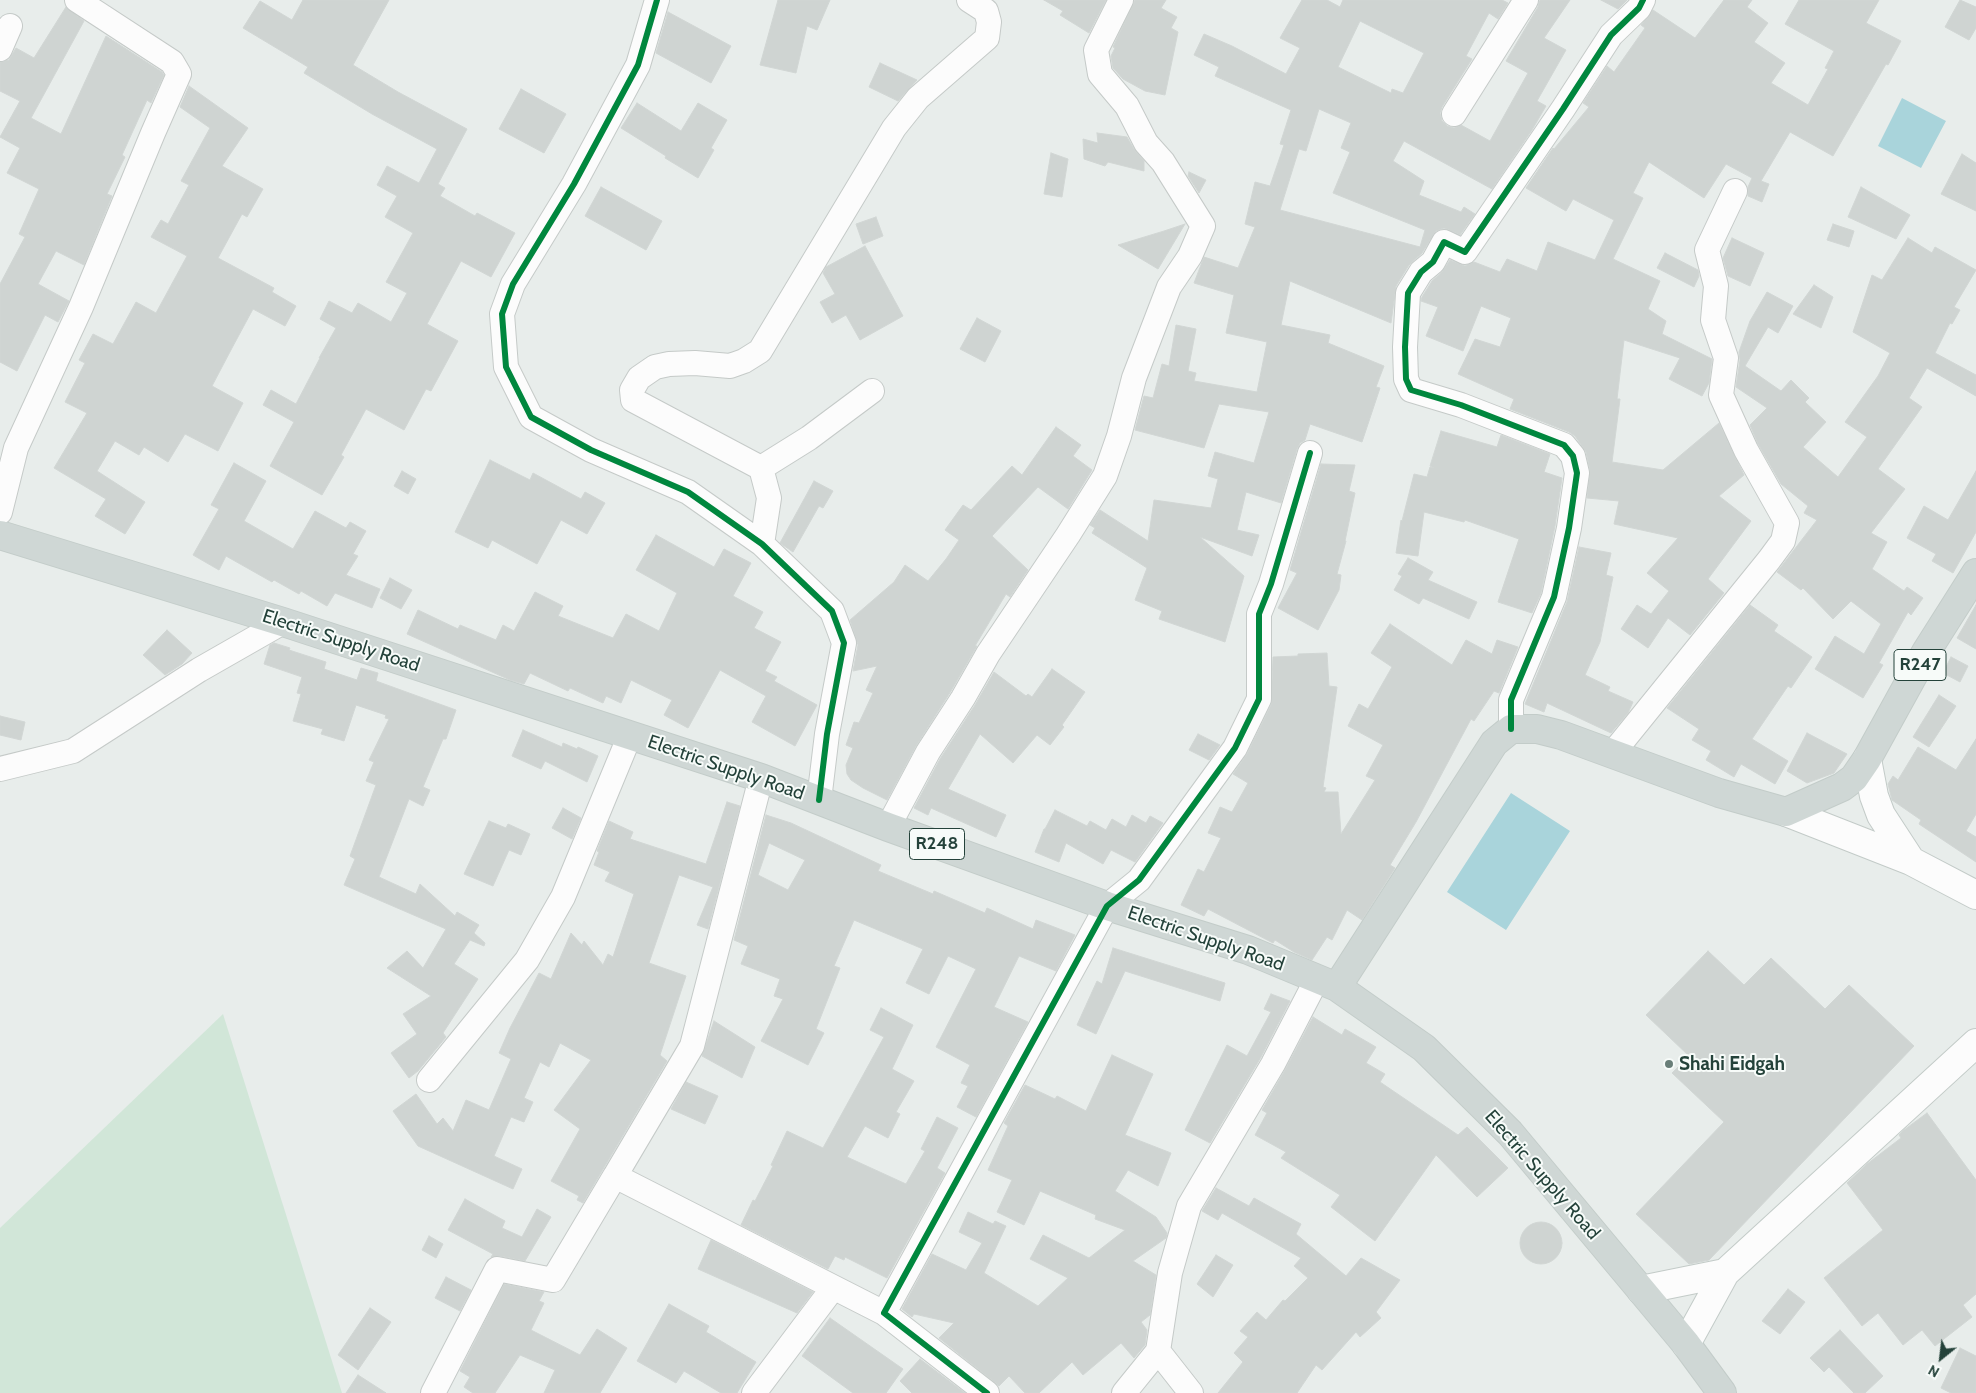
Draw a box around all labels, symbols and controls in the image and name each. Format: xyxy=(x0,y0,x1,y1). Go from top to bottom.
street label: Electric Supply Road xyxy=(259,605,423,677)
road number: R247 xyxy=(1894,650,1946,680)
street label: Electric Supply Road xyxy=(645,731,807,805)
road number: R248 xyxy=(910,829,964,860)
street label: Electric Supply Road xyxy=(1125,902,1287,976)
place label: Shahi Eidgah xyxy=(1679,1053,1785,1075)
marker: Shahi Eidgah xyxy=(1663,1058,1675,1070)
street label: Electric Supply Road xyxy=(1480,1106,1604,1244)
north arrow xyxy=(1916,1333,1966,1383)
text: N xyxy=(1925,1361,1942,1381)

